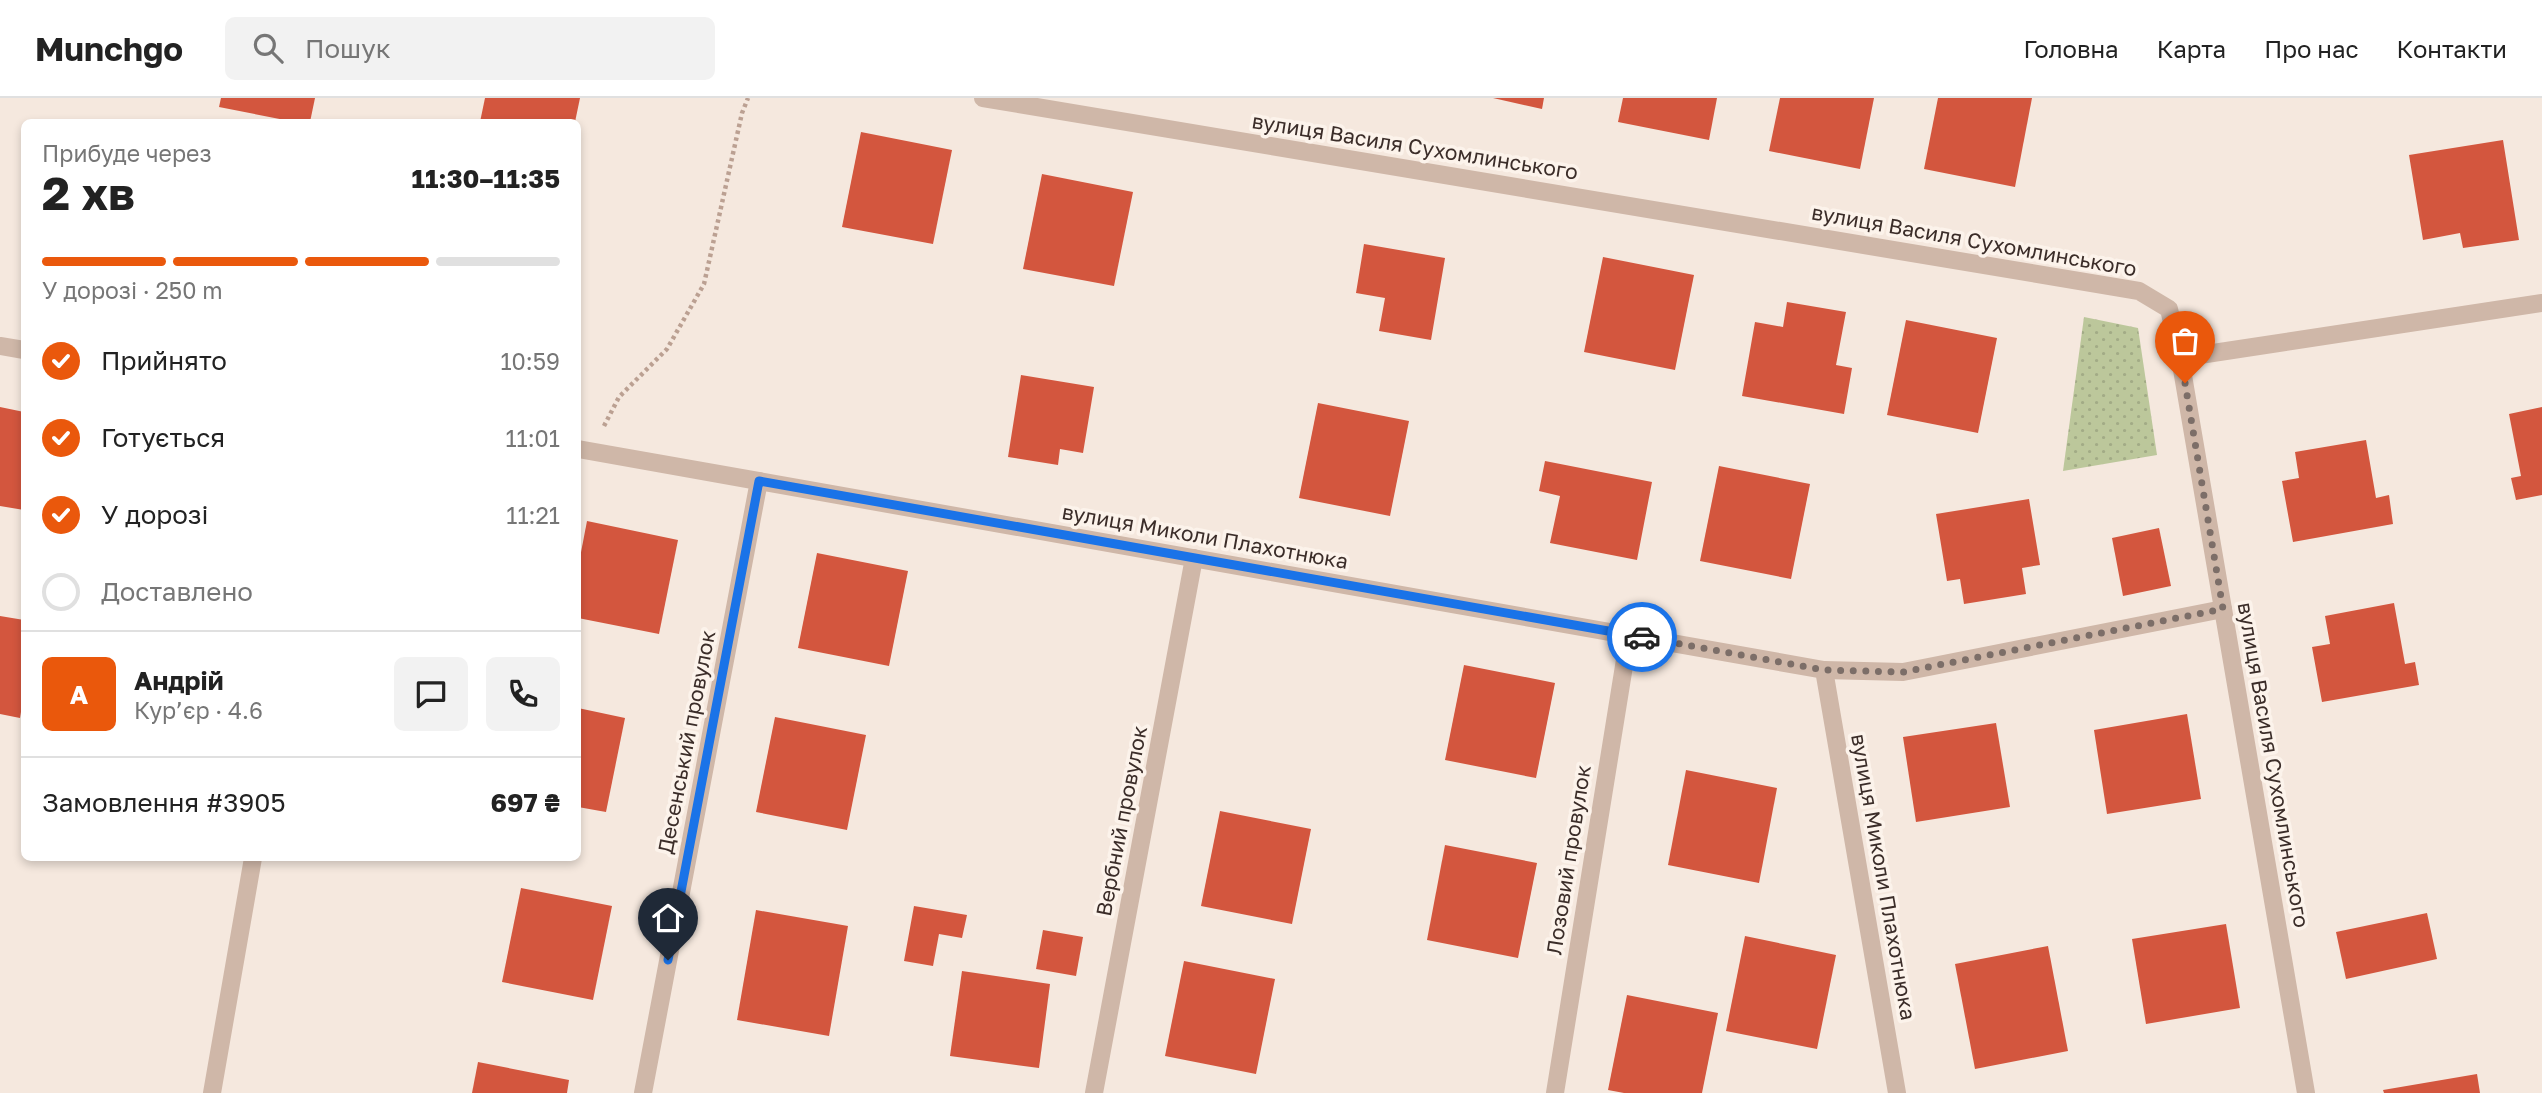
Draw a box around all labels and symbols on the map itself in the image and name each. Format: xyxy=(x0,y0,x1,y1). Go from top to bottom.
street label: вулиця Василя Сухомлинського xyxy=(1250,107,1580,185)
street label: вулиця Василя Сухомлинського xyxy=(1810,199,2139,281)
pin xyxy=(2155,311,2215,383)
street label: вулиця Миколи Плахотнюка xyxy=(1060,498,1350,574)
street label: вулиця Василя Сухомлинського xyxy=(2233,600,2315,929)
courier xyxy=(1607,602,1677,672)
street label: Десенський провулок xyxy=(652,628,720,856)
street label: Вербний провулок xyxy=(1090,724,1152,918)
street label: вулиця Миколи Плахотнюка xyxy=(1846,732,1922,1022)
street label: Лозовий провулок xyxy=(1540,763,1596,957)
pin xyxy=(638,888,698,960)

